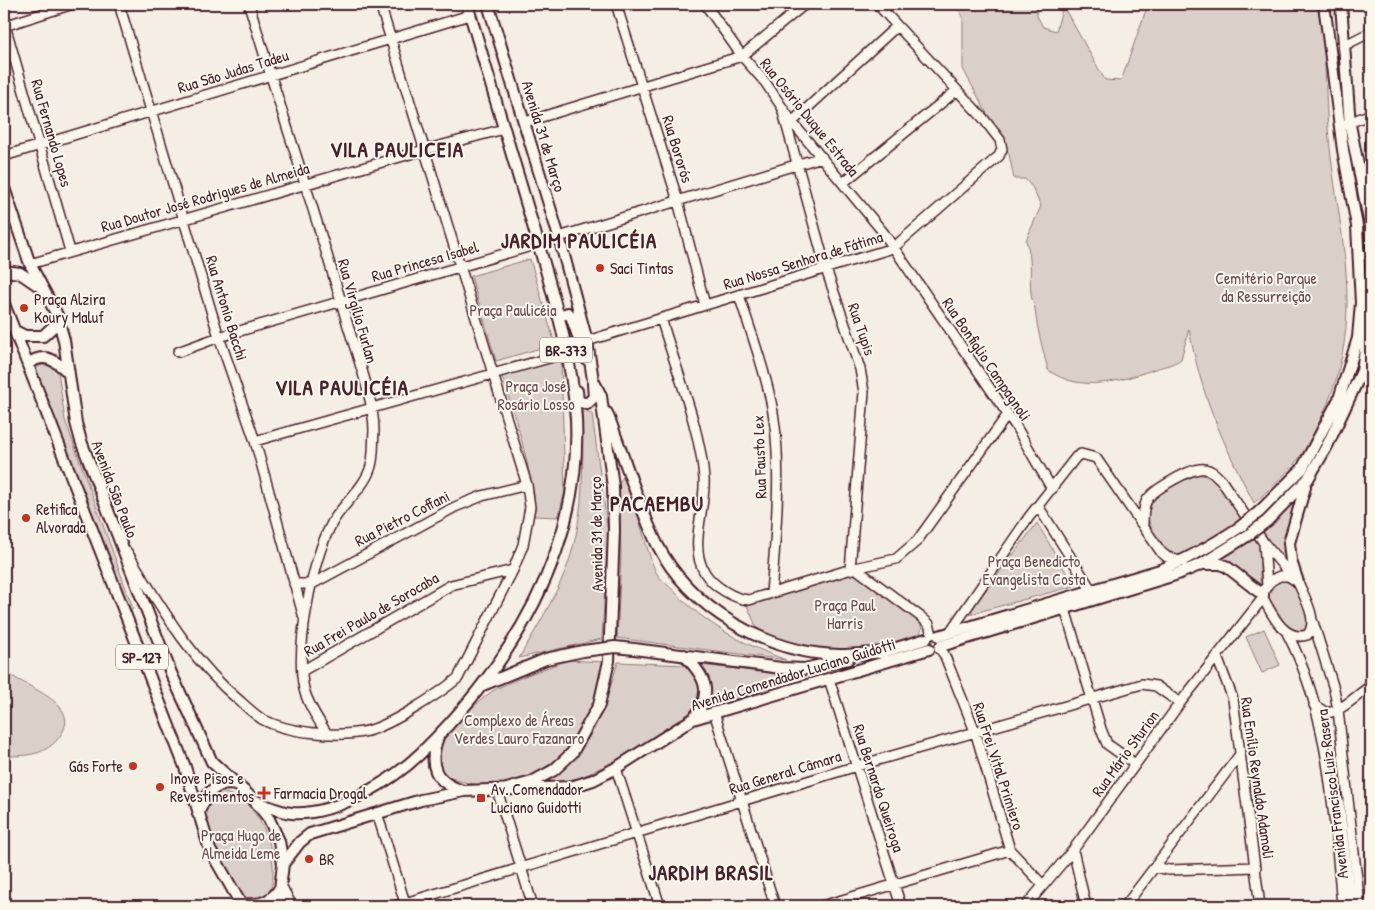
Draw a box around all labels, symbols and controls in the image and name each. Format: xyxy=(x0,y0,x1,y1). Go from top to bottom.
street label: Rua São Judas Tadeu xyxy=(175,44,292,98)
street label: Rua Osório Duque Estrada xyxy=(755,53,865,181)
street label: Rua Fernando Lopes xyxy=(26,77,78,189)
street label: Avenida 31 de Março xyxy=(517,78,572,195)
street label: Rua Bororós xyxy=(657,113,699,185)
district label: VILA PAULICEIA xyxy=(330,135,464,164)
street label: Rua Doutor José Rodrigues de Almeida xyxy=(98,157,312,237)
street label: Rua Nossa Senhora de Fátima xyxy=(720,225,886,295)
district label: JARDIM PAULICÉIA xyxy=(501,226,657,255)
street label: Rua Princesa Isabel xyxy=(369,235,482,287)
street label: Rua Antonio Bacchi xyxy=(201,253,253,363)
street label: Rua Virgílio Furlan xyxy=(333,256,383,366)
place label: Saci Tintas xyxy=(610,257,673,279)
marker: Saci Tintas xyxy=(594,262,606,274)
park label: Cemitério Parque da Ressurreição xyxy=(1215,267,1317,307)
place label: Praça Alzira Koury Maluf xyxy=(34,288,105,328)
street label: Rua Bonfiglio Campagnoli xyxy=(937,293,1037,425)
park label: Praça Paulicéia xyxy=(470,299,556,321)
street label: Rua Tupis xyxy=(843,300,881,358)
marker: Praça Alzira Koury Maluf xyxy=(18,302,30,314)
road number: BR-373 xyxy=(540,338,592,362)
district label: VILA PAULICÉIA xyxy=(275,373,409,402)
park label: Praça José Rosário Losso xyxy=(497,375,575,415)
street label: Rua Fausto Lex xyxy=(747,415,771,499)
street label: Avenida São Paulo xyxy=(86,437,144,541)
street label: Avenida 31 de Março xyxy=(584,476,608,592)
street label: Rua Pietro Coffani xyxy=(351,485,453,551)
district label: PACAEMBU xyxy=(610,489,704,518)
place label: Retifica Alvorada xyxy=(36,498,86,538)
marker: Retifica Alvorada xyxy=(20,512,32,524)
park label: Praça Benedicto Evangelista Costa xyxy=(982,550,1086,590)
street label: Rua Frei Paulo de Sorocaba xyxy=(300,566,442,662)
park label: Praça Paul Harris xyxy=(815,594,876,634)
street label: Avenida Comendador Luciano Guidotti xyxy=(688,632,898,716)
road number: SP-127 xyxy=(116,644,168,670)
street label: Rua Emílio Reynaldo Adamoli xyxy=(1236,696,1280,860)
street label: Rua Frei Vital Primiero xyxy=(968,700,1030,833)
street label: Rua Mário Sturion xyxy=(1086,705,1164,801)
street label: Avenida Francisco Luiz Rasera xyxy=(1311,708,1353,880)
park label: Complexo de Áreas Verdes Lauro Fazanaro xyxy=(454,709,585,749)
street label: Rua Bernardo Queiroga xyxy=(848,721,910,855)
street label: Rua General Câmara xyxy=(726,744,844,800)
place label: Gás Forte xyxy=(69,755,124,777)
marker: Gás Forte xyxy=(127,760,139,772)
place label: Inove Pisos e Revestimentos xyxy=(170,767,254,807)
place label: Av. Comendador Luciano Guidotti xyxy=(491,778,583,818)
marker: Inove Pisos e Revestimentos xyxy=(154,781,166,793)
place label: Farmacia Drogal xyxy=(273,782,368,804)
marker: Farmacia Drogal xyxy=(258,787,270,799)
marker: Av. Comendador Luciano Guidotti xyxy=(475,792,487,804)
park label: Praça Hugo de Almeida Leme xyxy=(201,824,282,864)
place label: BR xyxy=(319,848,334,870)
marker: BR xyxy=(303,853,315,865)
district label: JARDIM BRASIL xyxy=(648,858,774,887)

